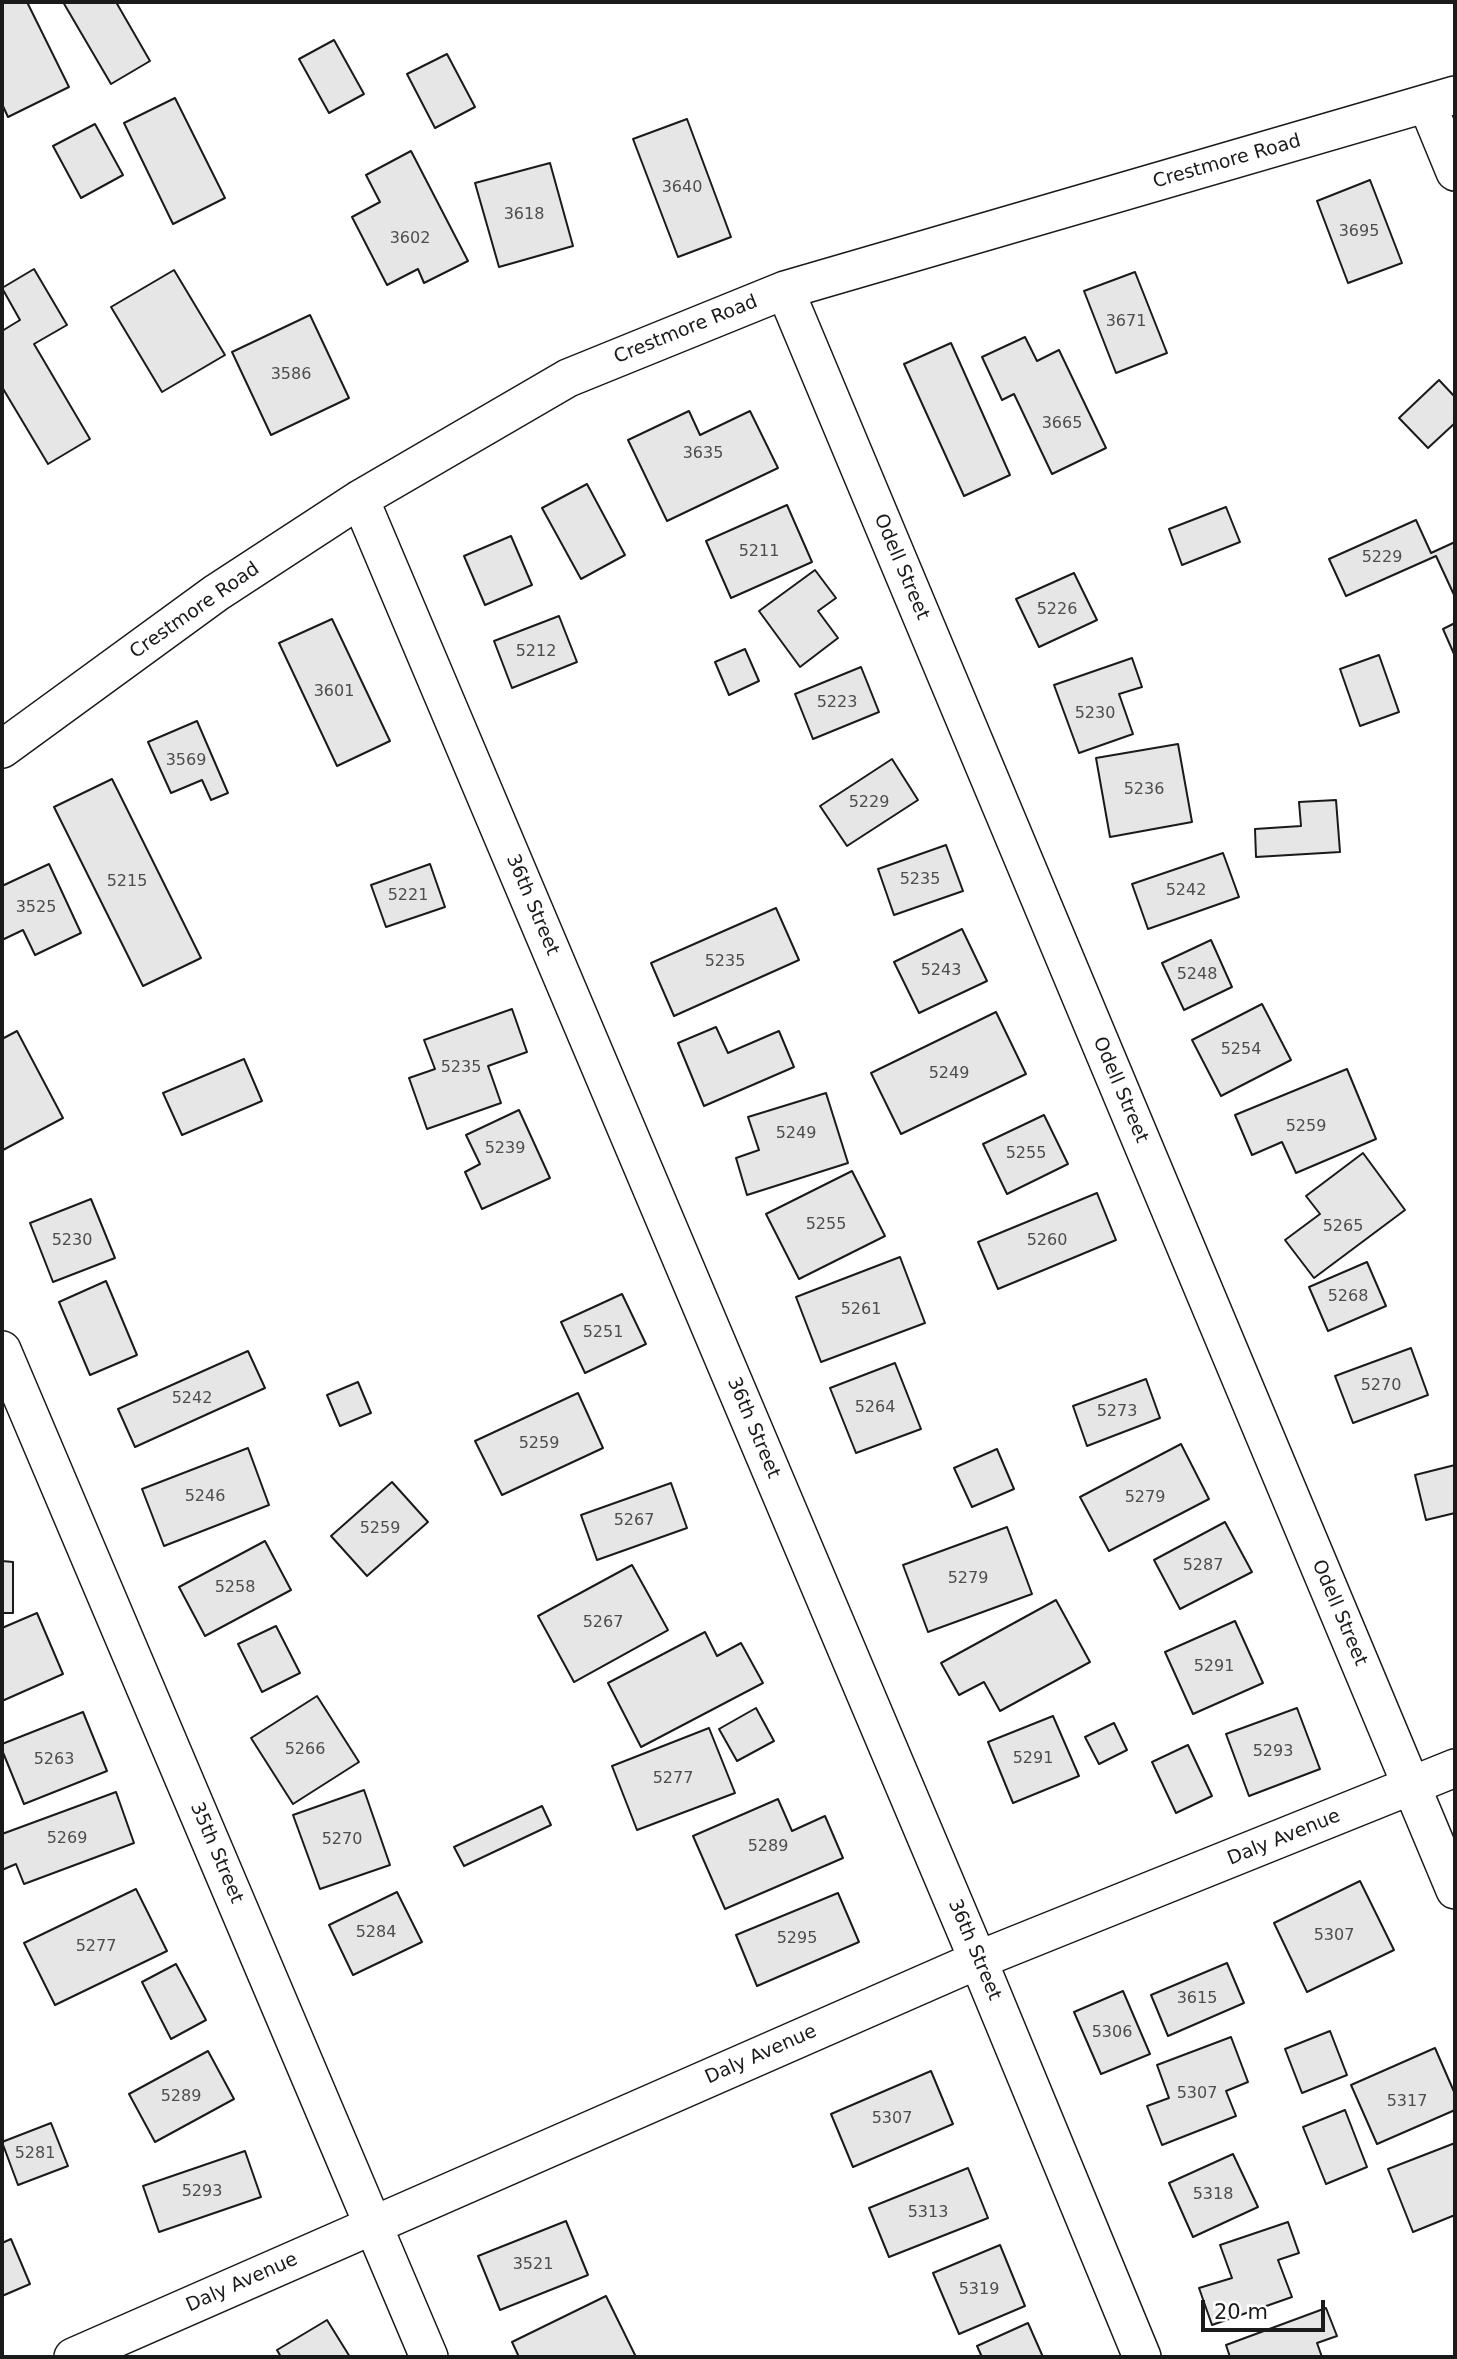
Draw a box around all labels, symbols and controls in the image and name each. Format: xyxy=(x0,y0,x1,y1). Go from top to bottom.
street label: Crestmore Road xyxy=(1150,130,1304,194)
house number: 3640 xyxy=(662,178,702,198)
house number: 3618 xyxy=(504,205,544,225)
house number: 3695 xyxy=(1339,222,1379,242)
house number: 3602 xyxy=(390,229,430,249)
street label: Crestmore Road xyxy=(611,291,761,369)
house number: 3671 xyxy=(1106,312,1146,332)
house number: 3586 xyxy=(271,365,311,385)
house number: 3665 xyxy=(1042,414,1082,434)
house number: 3635 xyxy=(683,444,723,464)
street label: Odell Street xyxy=(868,511,934,623)
house number: 5211 xyxy=(739,542,779,562)
house number: 5229 xyxy=(1362,548,1402,568)
street label: Crestmore Road xyxy=(126,558,264,664)
house number: 5226 xyxy=(1037,600,1077,620)
house number: 5212 xyxy=(516,642,556,662)
house number: 3601 xyxy=(314,682,354,702)
house number: 5223 xyxy=(817,693,857,713)
house number: 5230 xyxy=(1075,704,1115,724)
house number: 3569 xyxy=(166,751,206,771)
house number: 5236 xyxy=(1124,780,1164,800)
house number: 5229 xyxy=(849,793,889,813)
street label: 36th Street xyxy=(501,851,563,959)
house number: 5235 xyxy=(900,870,940,890)
house number: 5215 xyxy=(107,872,147,892)
house number: 5242 xyxy=(1166,881,1206,901)
house number: 5221 xyxy=(388,886,428,906)
house number: 3525 xyxy=(16,898,56,918)
house number: 5235 xyxy=(705,952,745,972)
house number: 5243 xyxy=(921,961,961,981)
house number: 5248 xyxy=(1177,965,1217,985)
street label: Odell Street xyxy=(1087,1034,1153,1146)
house number: 5254 xyxy=(1221,1040,1261,1060)
house number: 5235 xyxy=(441,1058,481,1078)
house number: 5249 xyxy=(929,1064,969,1084)
house number: 5259 xyxy=(1286,1117,1326,1137)
house number: 5249 xyxy=(776,1124,816,1144)
house number: 5239 xyxy=(485,1139,525,1159)
house number: 5255 xyxy=(1006,1144,1046,1164)
house number: 5255 xyxy=(806,1215,846,1235)
house number: 5265 xyxy=(1323,1217,1363,1237)
house number: 5230 xyxy=(52,1231,92,1251)
house number: 5260 xyxy=(1027,1231,1067,1251)
house number: 5268 xyxy=(1328,1287,1368,1307)
house number: 5261 xyxy=(841,1300,881,1320)
house number: 5251 xyxy=(583,1323,623,1343)
street label: 36th Street xyxy=(722,1374,784,1482)
house number: 5270 xyxy=(1361,1376,1401,1396)
house number: 5242 xyxy=(172,1389,212,1409)
house number: 5264 xyxy=(855,1398,895,1418)
house number: 5273 xyxy=(1097,1402,1137,1422)
house number: 5259 xyxy=(519,1434,559,1454)
house number: 5246 xyxy=(185,1487,225,1507)
house number: 5279 xyxy=(1125,1488,1165,1508)
house number: 5267 xyxy=(614,1511,654,1531)
house number: 5259 xyxy=(360,1519,400,1539)
house number: 5287 xyxy=(1183,1556,1223,1576)
street label: Odell Street xyxy=(1306,1557,1372,1669)
house number: 5279 xyxy=(948,1569,988,1589)
house number: 5258 xyxy=(215,1578,255,1598)
house number: 5267 xyxy=(583,1613,623,1633)
house number: 5291 xyxy=(1194,1657,1234,1677)
house number: 5266 xyxy=(285,1740,325,1760)
house number: 5293 xyxy=(1253,1742,1293,1762)
house number: 5291 xyxy=(1013,1749,1053,1769)
house number: 5263 xyxy=(34,1750,74,1770)
house number: 5277 xyxy=(653,1769,693,1789)
street label: 35th Street xyxy=(185,1799,247,1907)
street label: Daly Avenue xyxy=(1224,1805,1344,1871)
house number: 5269 xyxy=(47,1829,87,1849)
house number: 5270 xyxy=(322,1830,362,1850)
house number: 5289 xyxy=(748,1837,788,1857)
street label: 36th Street xyxy=(943,1896,1005,2004)
house number: 5284 xyxy=(356,1923,396,1943)
house number: 5307 xyxy=(1314,1926,1354,1946)
house number: 5295 xyxy=(777,1929,817,1949)
house number: 5277 xyxy=(76,1937,116,1957)
house number: 3615 xyxy=(1177,1989,1217,2009)
street label: Daly Avenue xyxy=(702,2020,820,2090)
house number: 5306 xyxy=(1092,2023,1132,2043)
house number: 5307 xyxy=(1177,2084,1217,2104)
house number: 5289 xyxy=(161,2087,201,2107)
house number: 5317 xyxy=(1387,2092,1427,2112)
house number: 5307 xyxy=(872,2109,912,2129)
house number: 5281 xyxy=(15,2144,55,2164)
house number: 5293 xyxy=(182,2182,222,2202)
house number: 5318 xyxy=(1193,2185,1233,2205)
house number: 5313 xyxy=(908,2203,948,2223)
street label: Daly Avenue xyxy=(183,2248,301,2318)
house number: 3521 xyxy=(513,2255,553,2275)
house number: 5319 xyxy=(959,2280,999,2300)
scale bar xyxy=(1205,2286,1329,2330)
text: 20 m xyxy=(1214,2300,1268,2324)

